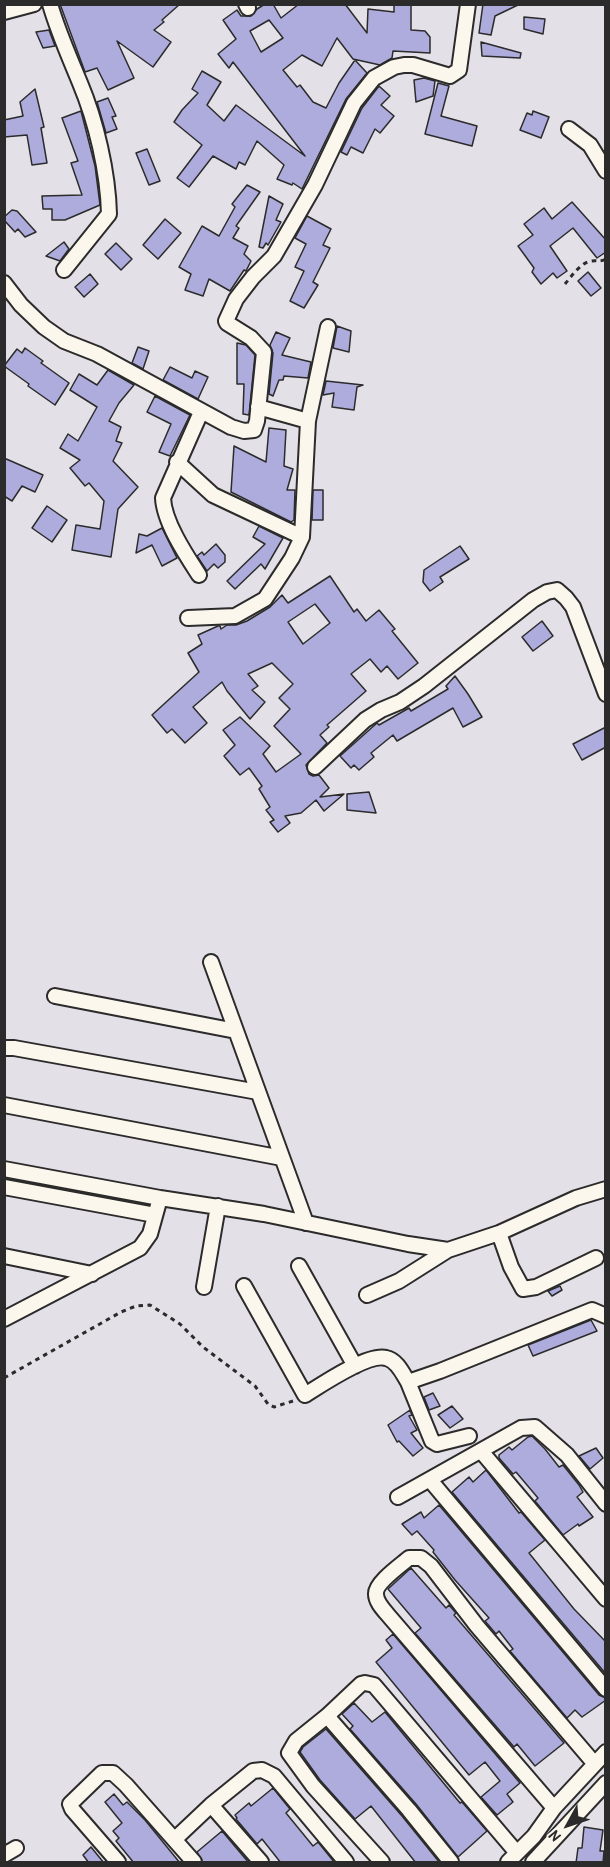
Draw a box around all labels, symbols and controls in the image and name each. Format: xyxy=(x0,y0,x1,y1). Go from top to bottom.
north arrow xyxy=(538,1795,598,1855)
text: N xyxy=(543,1826,565,1847)

